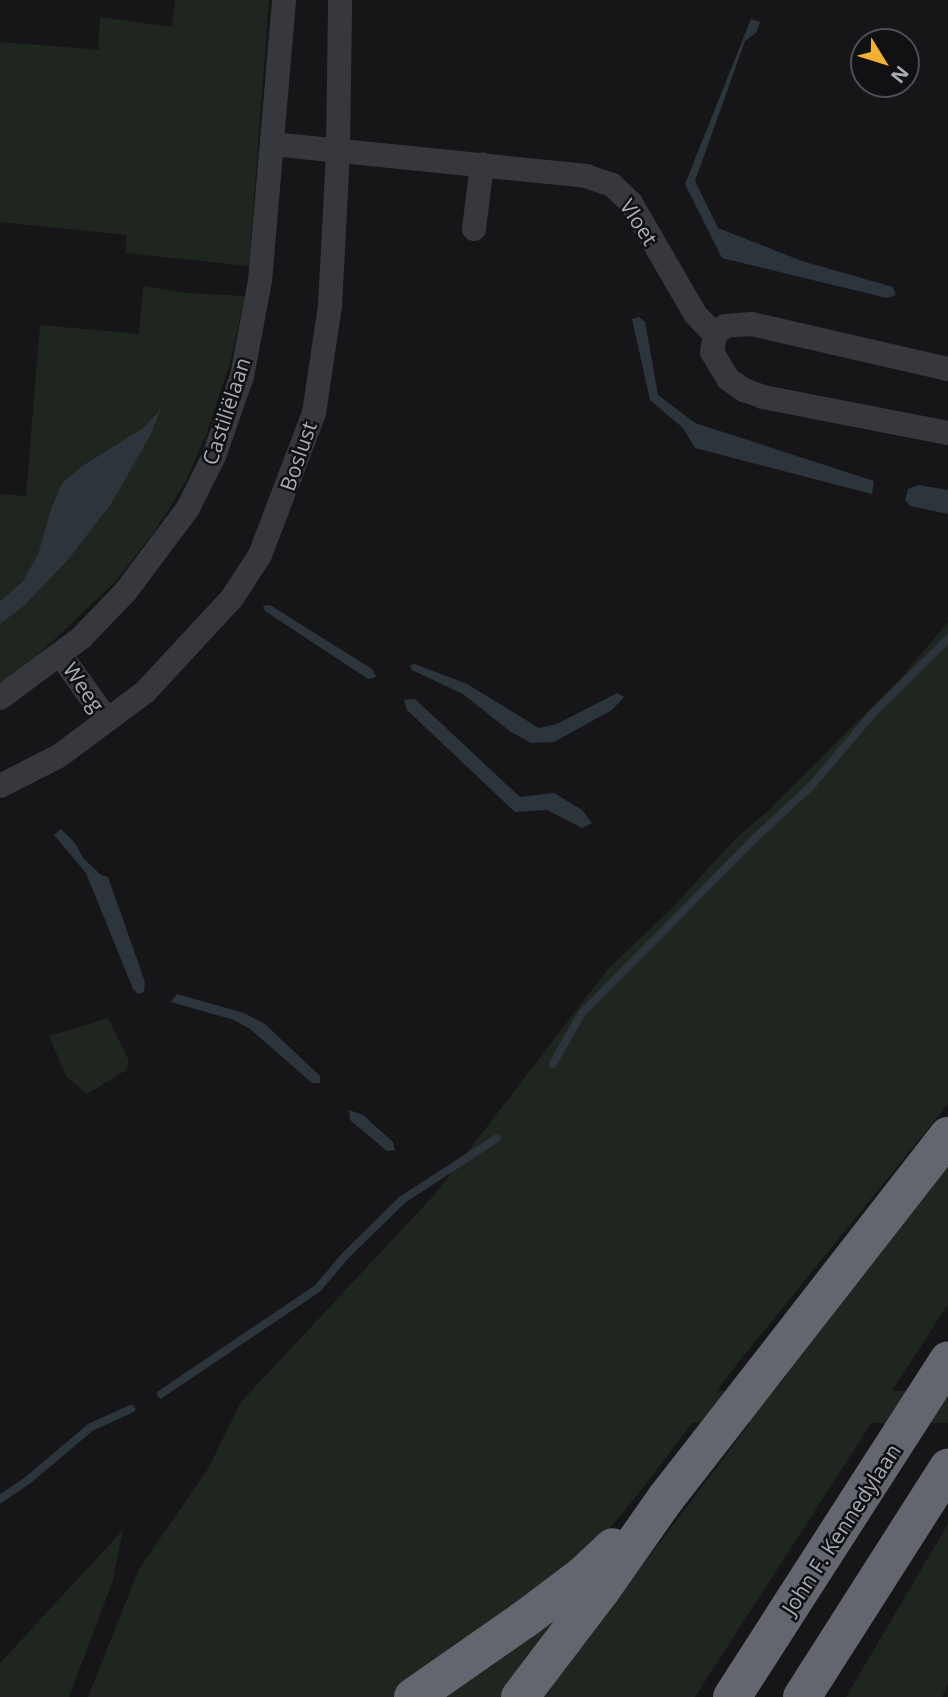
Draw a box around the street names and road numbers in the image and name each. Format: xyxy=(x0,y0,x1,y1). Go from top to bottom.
street label: Vloet xyxy=(615,194,663,250)
street label: Castiliëlaan xyxy=(197,354,255,468)
street label: Boslust xyxy=(274,418,322,494)
street label: Weeg xyxy=(58,658,110,716)
street label: John F. Kennedylaan xyxy=(776,1439,906,1619)

